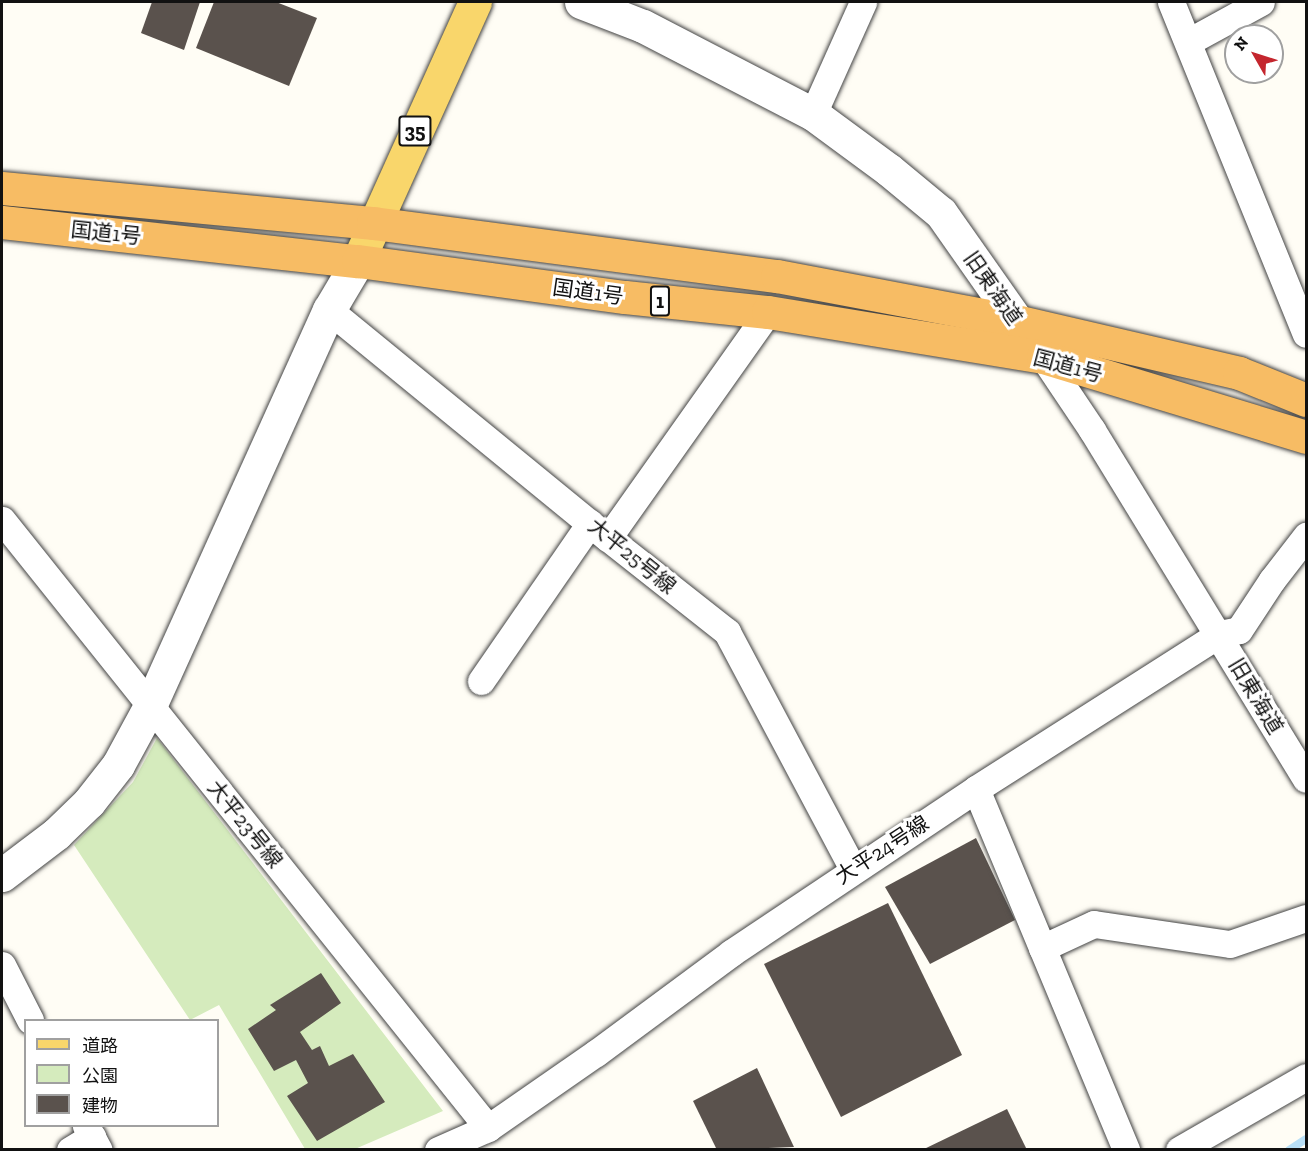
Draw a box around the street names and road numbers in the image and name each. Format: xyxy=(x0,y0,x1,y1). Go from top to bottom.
road number: 35 xyxy=(397,114,433,148)
street label: 国道1号 xyxy=(69,217,143,249)
street label: 旧東海道 xyxy=(959,246,1027,330)
street label: 国道1号 xyxy=(551,275,625,309)
road number: 1 xyxy=(650,284,670,318)
street label: 国道1号 xyxy=(1030,345,1106,387)
street label: 大平25号線 xyxy=(583,513,681,599)
street label: 旧東海道 xyxy=(1224,654,1288,738)
street label: 大平23号線 xyxy=(202,775,288,873)
street label: 大平24号線 xyxy=(831,811,933,889)

